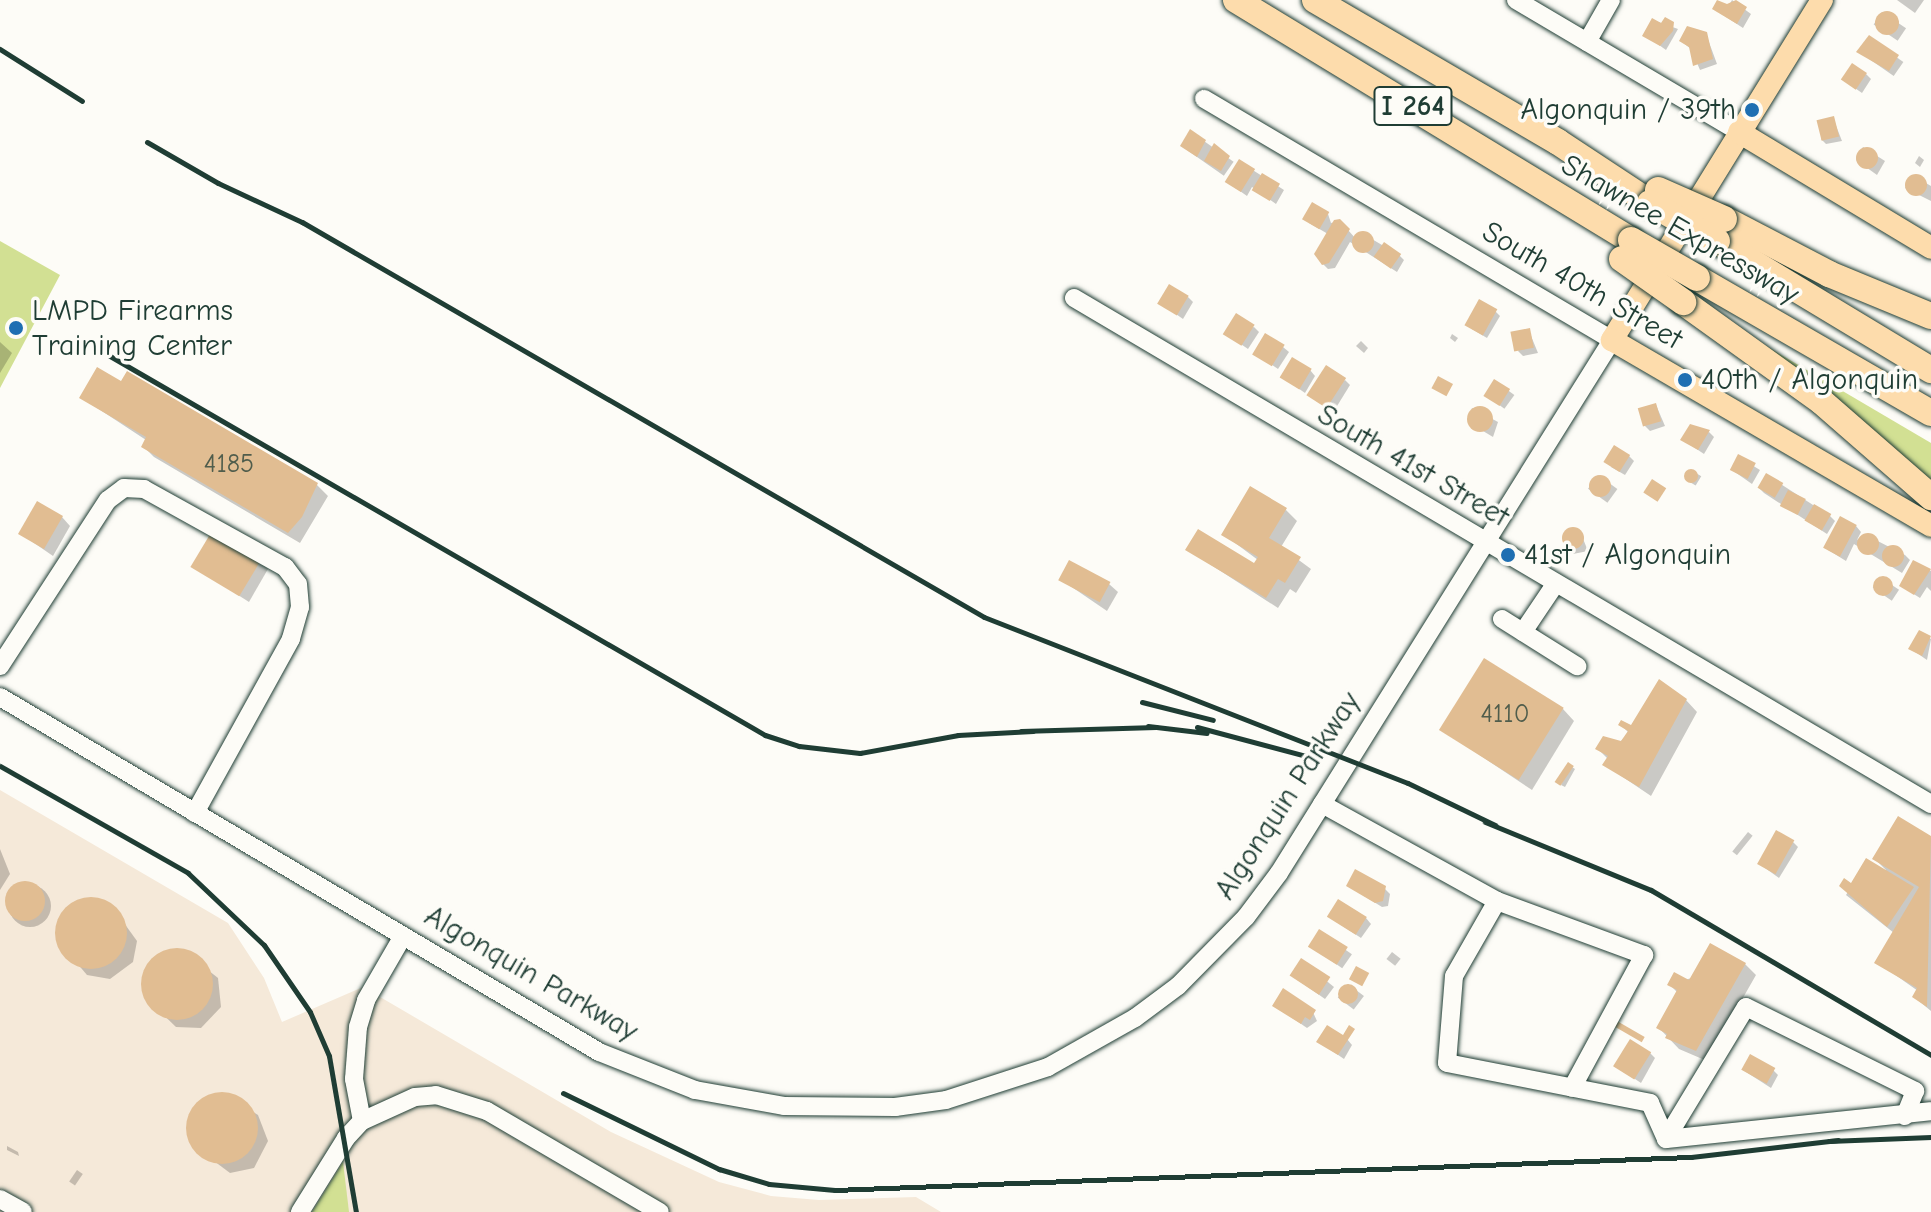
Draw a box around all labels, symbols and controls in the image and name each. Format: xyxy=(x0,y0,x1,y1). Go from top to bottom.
road number: I 264 xyxy=(1373,82,1453,130)
place label: Algonquin / 39th xyxy=(1521,92,1736,128)
marker: Algonquin / 39th xyxy=(1743,101,1761,119)
street label: Shawnee Expressway xyxy=(1555,147,1805,313)
street label: South 40th Street xyxy=(1476,214,1688,358)
place label: LMPD Firearms Training Center xyxy=(32,293,233,364)
marker: LMPD Firearms Training Center xyxy=(7,319,25,337)
place label: 40th / Algonquin xyxy=(1701,362,1918,398)
marker: 40th / Algonquin xyxy=(1676,371,1694,389)
street label: South 41st Street xyxy=(1311,397,1515,535)
house number: 4185 xyxy=(204,449,254,481)
place label: 41st / Algonquin xyxy=(1524,537,1731,573)
marker: 41st / Algonquin xyxy=(1499,546,1517,564)
street label: Algonquin Parkway xyxy=(1207,685,1369,907)
house number: 4110 xyxy=(1480,699,1530,731)
street label: Algonquin Parkway xyxy=(418,898,644,1050)

